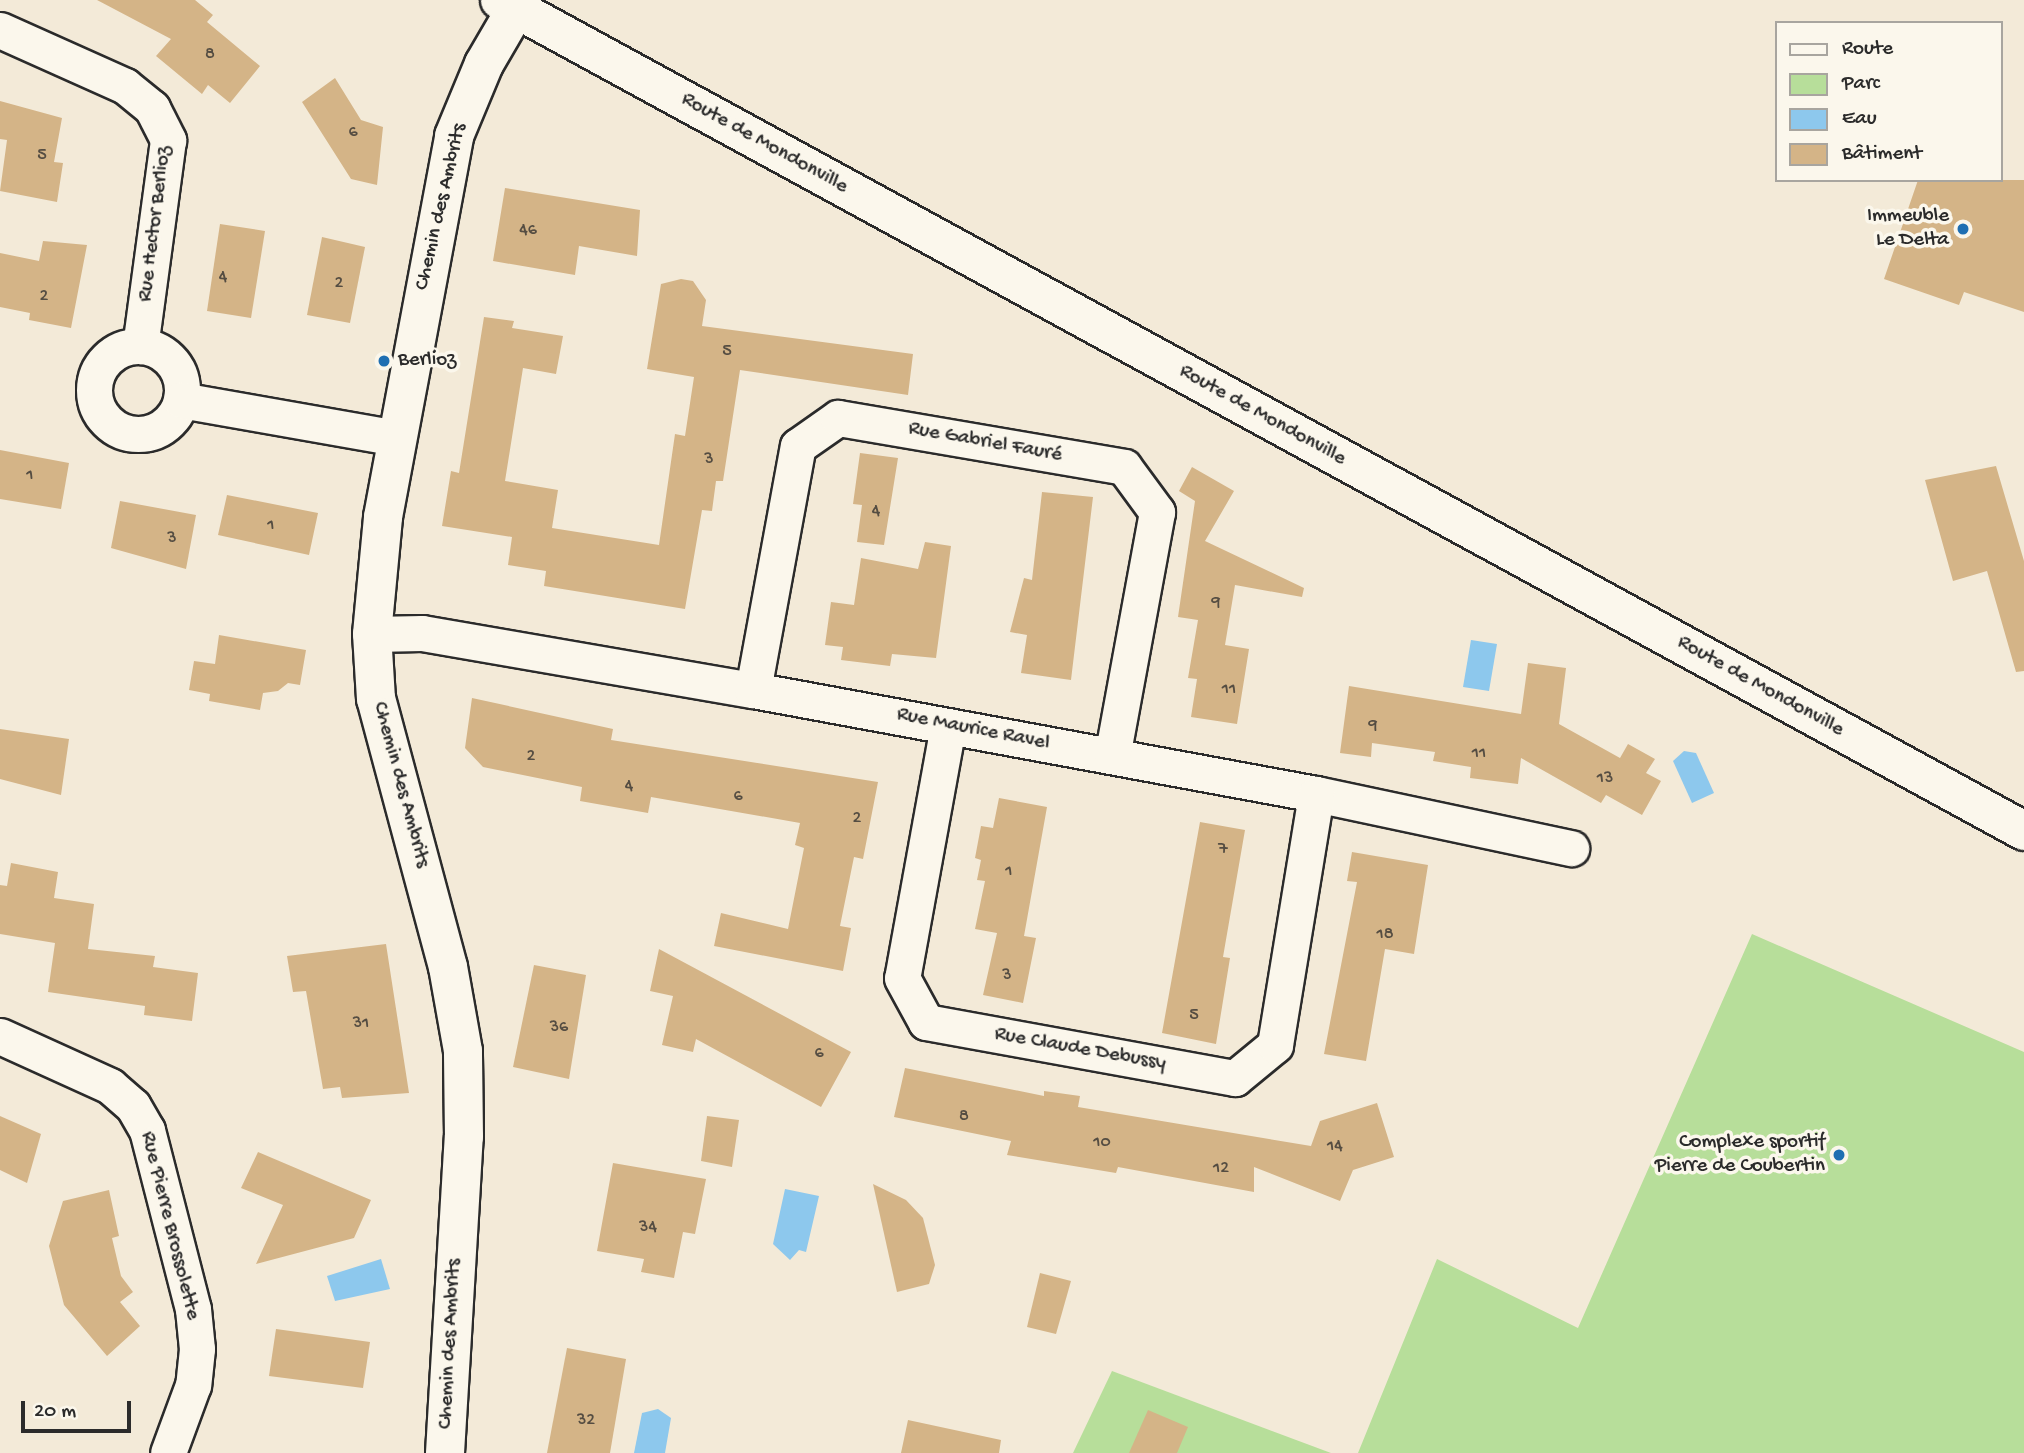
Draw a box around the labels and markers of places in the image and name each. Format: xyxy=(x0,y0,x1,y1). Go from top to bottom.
place label: Immeuble Le Delta xyxy=(1867,204,1949,254)
marker: Immeuble Le Delta xyxy=(1955,221,1971,237)
place label: Berlioz xyxy=(398,348,456,374)
marker: Berlioz xyxy=(376,353,392,369)
place label: Complexe sportif Pierre de Coubertin xyxy=(1655,1130,1825,1180)
marker: Complexe sportif Pierre de Coubertin xyxy=(1831,1147,1847,1163)

